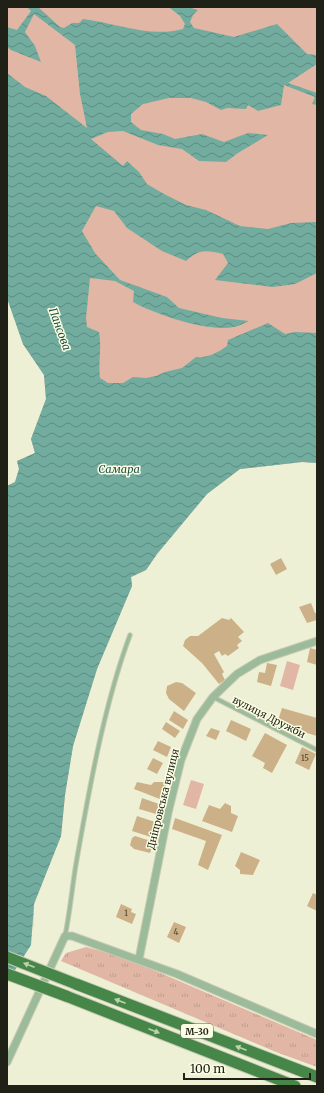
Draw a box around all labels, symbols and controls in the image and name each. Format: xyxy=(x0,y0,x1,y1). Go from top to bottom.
water label: Пансова xyxy=(46,306,74,352)
water label: Самара xyxy=(98,462,140,476)
street label: вулиця Дружби xyxy=(230,693,308,741)
street label: Дніпровська вулиця xyxy=(144,747,182,851)
house number: 15 xyxy=(301,753,309,763)
house number: 1 xyxy=(124,908,128,918)
house number: 4 xyxy=(174,927,179,937)
one-way arrow xyxy=(22,962,34,968)
one-way arrow xyxy=(114,998,126,1004)
road number: М-30 xyxy=(181,1024,213,1038)
one-way arrow xyxy=(149,1029,161,1035)
one-way arrow xyxy=(236,1045,247,1051)
scale bar xyxy=(184,1055,310,1081)
text: 100 m xyxy=(190,1061,225,1076)

